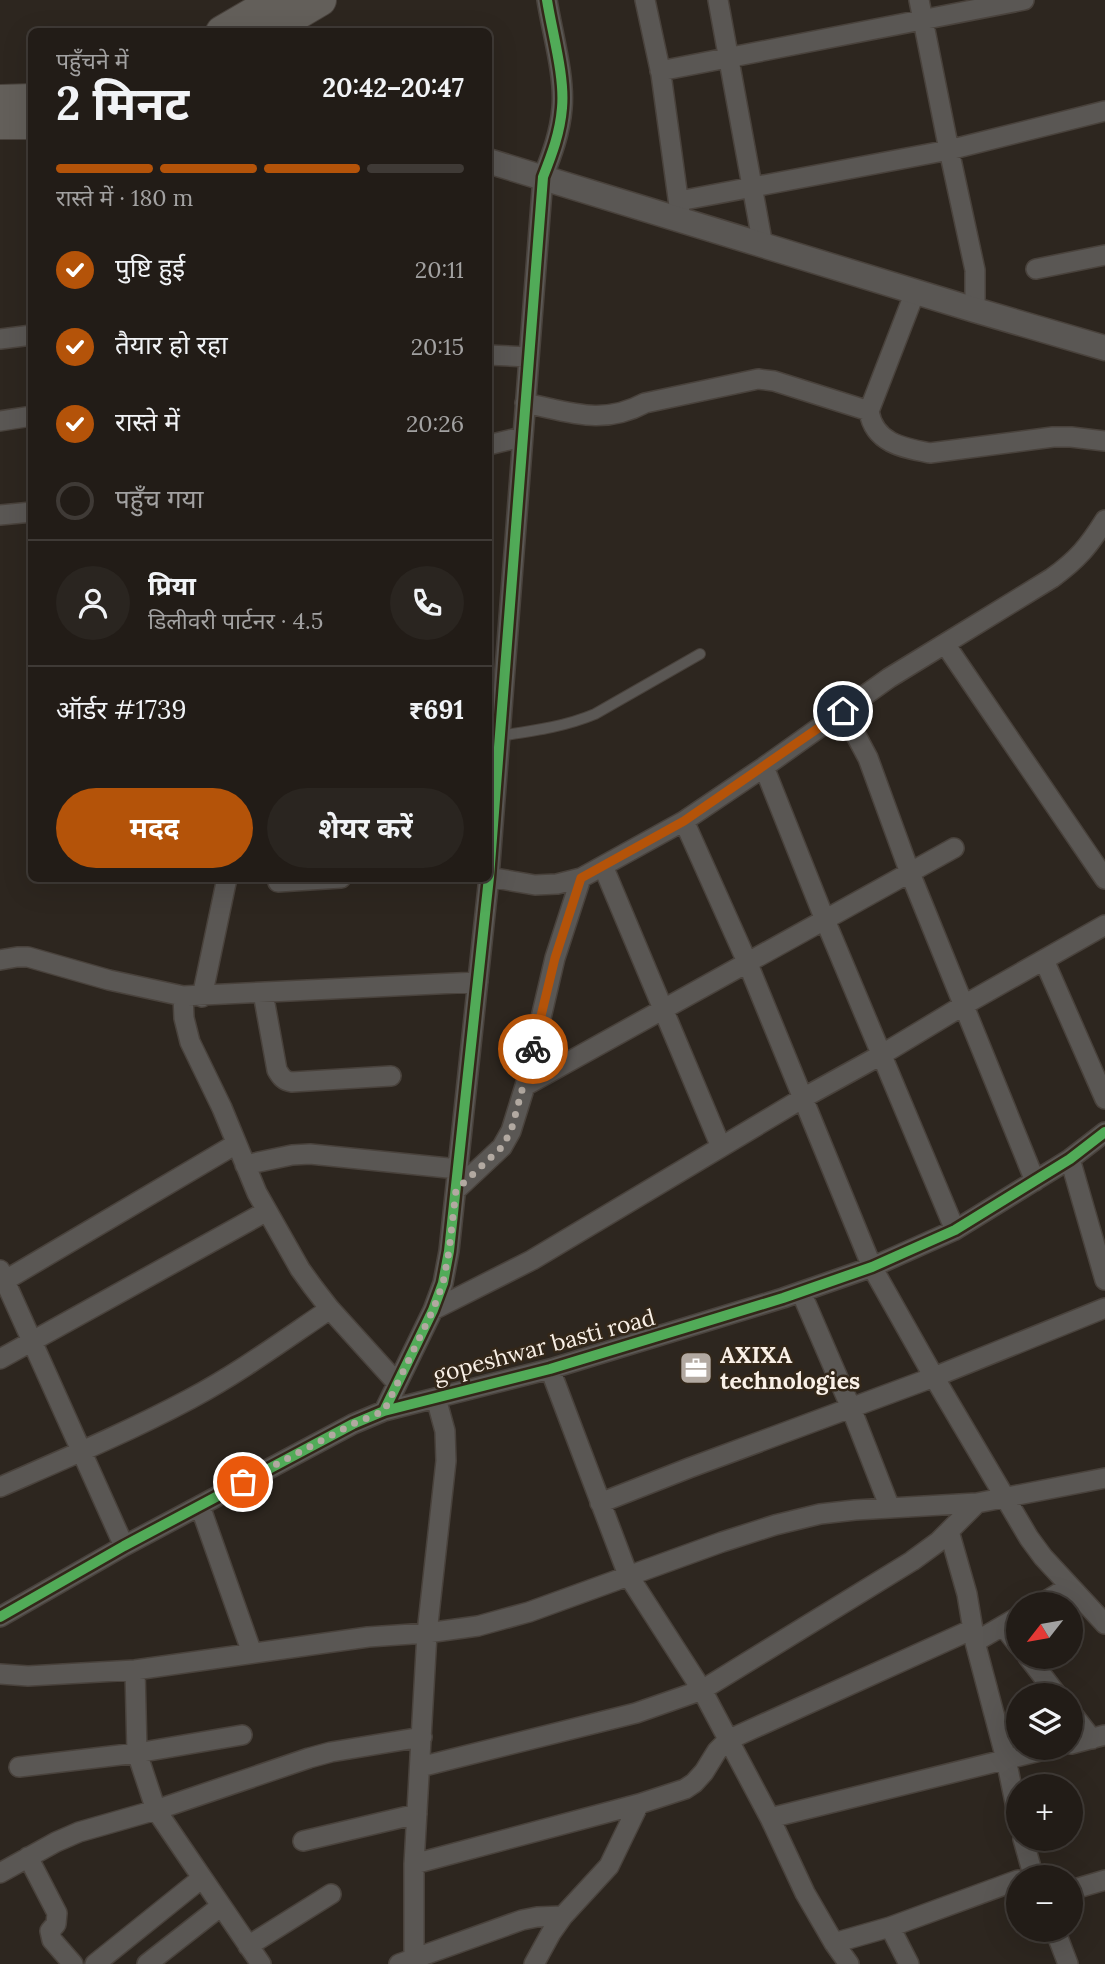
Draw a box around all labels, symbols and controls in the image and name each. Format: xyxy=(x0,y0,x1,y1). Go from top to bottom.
text: पहुँचने में xyxy=(56,46,128,75)
text: 20:42–20:47 xyxy=(322,71,464,104)
text: 2 मिनट xyxy=(56,74,189,133)
text: रास्ते में · 180 m xyxy=(56,183,193,212)
icon: check xyxy=(56,251,94,289)
text: पुष्टि हुई xyxy=(115,251,185,284)
text: 20:11 xyxy=(415,255,464,284)
icon: check xyxy=(56,328,94,366)
text: तैयार हो रहा xyxy=(115,328,228,361)
text: 20:15 xyxy=(411,332,464,361)
icon: check xyxy=(56,405,94,443)
text: रास्ते में xyxy=(115,405,180,438)
text: 20:26 xyxy=(406,409,464,438)
text: पहुँच गया xyxy=(115,482,203,515)
button: person xyxy=(56,566,130,640)
button: phone xyxy=(390,566,464,640)
text: प्रिया xyxy=(148,569,196,602)
text: डिलीवरी पार्टनर · 4.5 xyxy=(148,606,323,635)
pin xyxy=(813,681,873,741)
icon: home xyxy=(824,692,862,730)
text: ऑर्डर #1739 xyxy=(56,693,187,726)
text: ₹691 xyxy=(409,693,464,726)
button: मदद xyxy=(56,788,253,868)
button: शेयर करें xyxy=(267,788,464,868)
courier xyxy=(498,1014,568,1084)
icon: bike xyxy=(514,1030,552,1068)
street label: gopeshwar basti road xyxy=(430,1302,658,1389)
place label: AXIXA technologies xyxy=(720,1340,860,1395)
office icon: AXIXA technologies xyxy=(677,1349,715,1387)
pin xyxy=(213,1452,273,1512)
icon: bag xyxy=(224,1463,262,1501)
north arrow xyxy=(1006,1592,1083,1670)
map controls xyxy=(1006,1592,1083,1942)
button: layers xyxy=(1006,1683,1083,1760)
button: + xyxy=(1006,1774,1083,1851)
button: − xyxy=(1006,1865,1083,1942)

